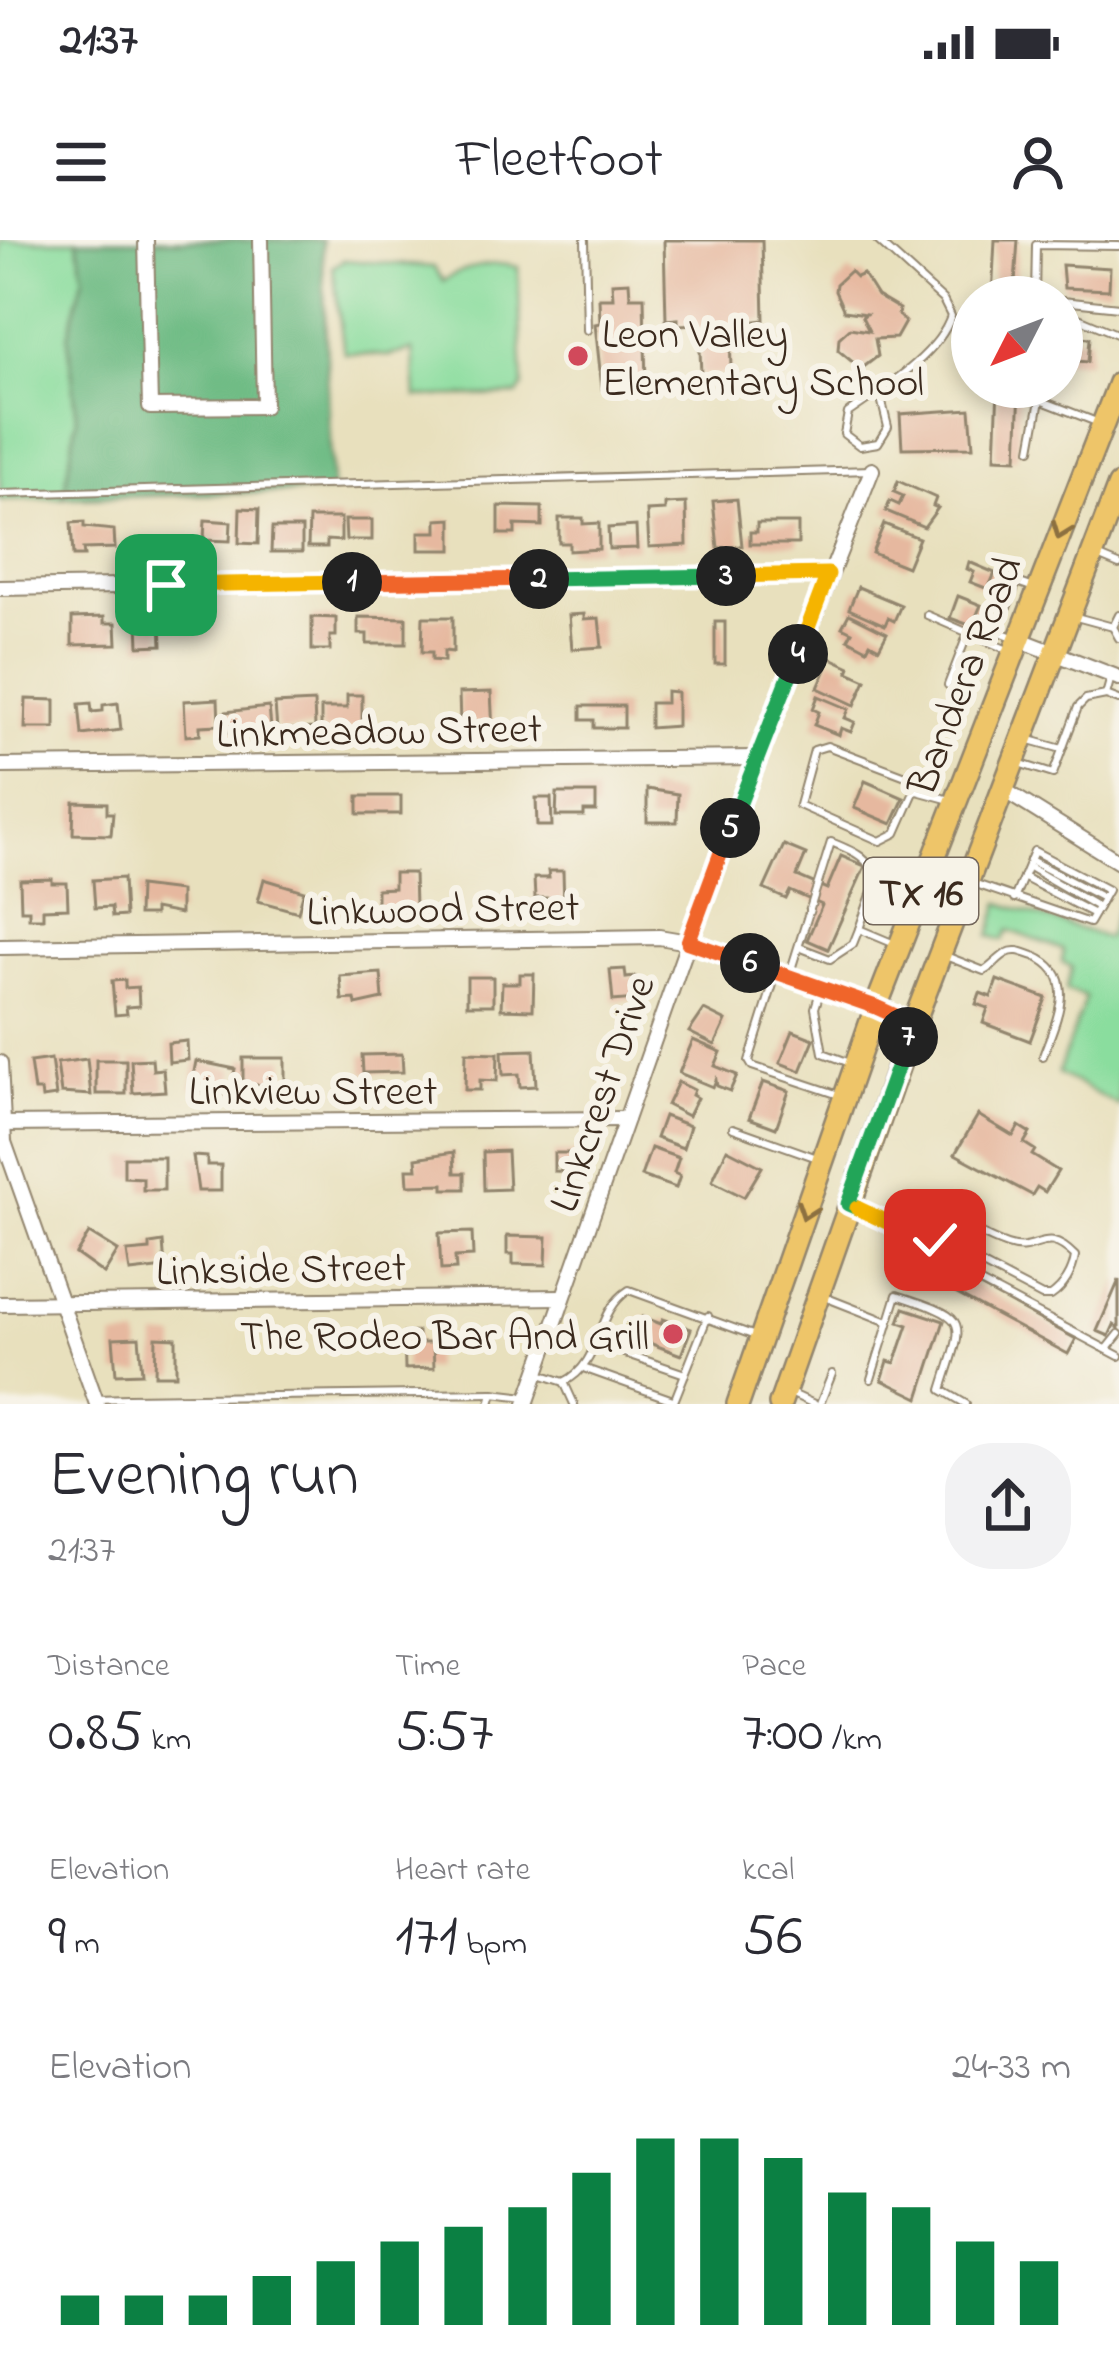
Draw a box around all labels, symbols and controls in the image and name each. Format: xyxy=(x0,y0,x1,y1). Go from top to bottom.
text: 21:37 xyxy=(60,9,138,75)
text: Fleetfoot xyxy=(456,123,663,201)
icon: menu xyxy=(48,129,114,195)
icon: person xyxy=(1005,129,1071,195)
north arrow xyxy=(951,276,1083,408)
map controls xyxy=(951,276,1083,408)
place label: Leon Valley Elementary School xyxy=(602,306,924,415)
marker: Leon Valley Elementary School xyxy=(565,343,591,369)
one-way arrow xyxy=(1051,519,1075,540)
pin xyxy=(115,534,217,636)
pin: 3 xyxy=(696,546,756,606)
street label: Bandera Road xyxy=(893,548,1041,806)
pin: 2 xyxy=(509,549,569,609)
icon: arrive xyxy=(133,552,199,618)
pin: 1 xyxy=(322,552,382,612)
text: 3 xyxy=(719,552,733,600)
text: 2 xyxy=(531,555,547,603)
text: 1 xyxy=(347,558,357,606)
pin: 4 xyxy=(768,624,828,684)
text: 4 xyxy=(791,630,805,678)
street label: Linkmeadow Street xyxy=(216,700,542,767)
pin: 5 xyxy=(700,798,760,858)
text: 5 xyxy=(721,804,739,852)
road number: TX 16 xyxy=(864,858,978,924)
street label: Linkwood Street xyxy=(306,879,580,944)
pin: 6 xyxy=(720,933,780,993)
text: 6 xyxy=(743,939,757,987)
street label: Linkcrest Drive xyxy=(535,968,673,1221)
pin: 7 xyxy=(878,1007,938,1067)
text: 7 xyxy=(901,1013,915,1061)
street label: Linkview Street xyxy=(189,1063,437,1124)
pin xyxy=(884,1189,986,1291)
one-way arrow xyxy=(796,1199,820,1220)
icon: check xyxy=(902,1207,968,1273)
street label: Linkside Street xyxy=(156,1239,407,1304)
place label: The Rodeo Bar And Grill xyxy=(240,1308,649,1369)
marker: The Rodeo Bar And Grill xyxy=(660,1321,686,1347)
text: Evening run xyxy=(48,1430,359,1526)
button: share xyxy=(945,1443,1071,1569)
text: 21:37 xyxy=(48,1523,115,1580)
text: Distance xyxy=(48,1643,170,1691)
text: Time xyxy=(395,1643,460,1691)
text: Pace xyxy=(742,1643,806,1691)
text: 0.85 xyxy=(48,1691,143,1778)
text: 5:57 xyxy=(395,1691,493,1778)
text: 7:00 xyxy=(742,1691,824,1778)
text: km xyxy=(143,1717,191,1765)
text: /km xyxy=(824,1717,882,1765)
text: Elevation xyxy=(48,1847,169,1895)
text: Heart rate xyxy=(395,1847,530,1895)
text: kcal xyxy=(742,1847,794,1895)
text: 9 xyxy=(48,1895,66,1982)
text: 171 xyxy=(395,1895,458,1982)
text: 56 xyxy=(742,1895,803,1982)
text: m xyxy=(66,1921,100,1969)
text: bpm xyxy=(458,1921,527,1969)
text: Elevation xyxy=(48,2040,191,2097)
text: 24–33 m xyxy=(952,2040,1071,2097)

